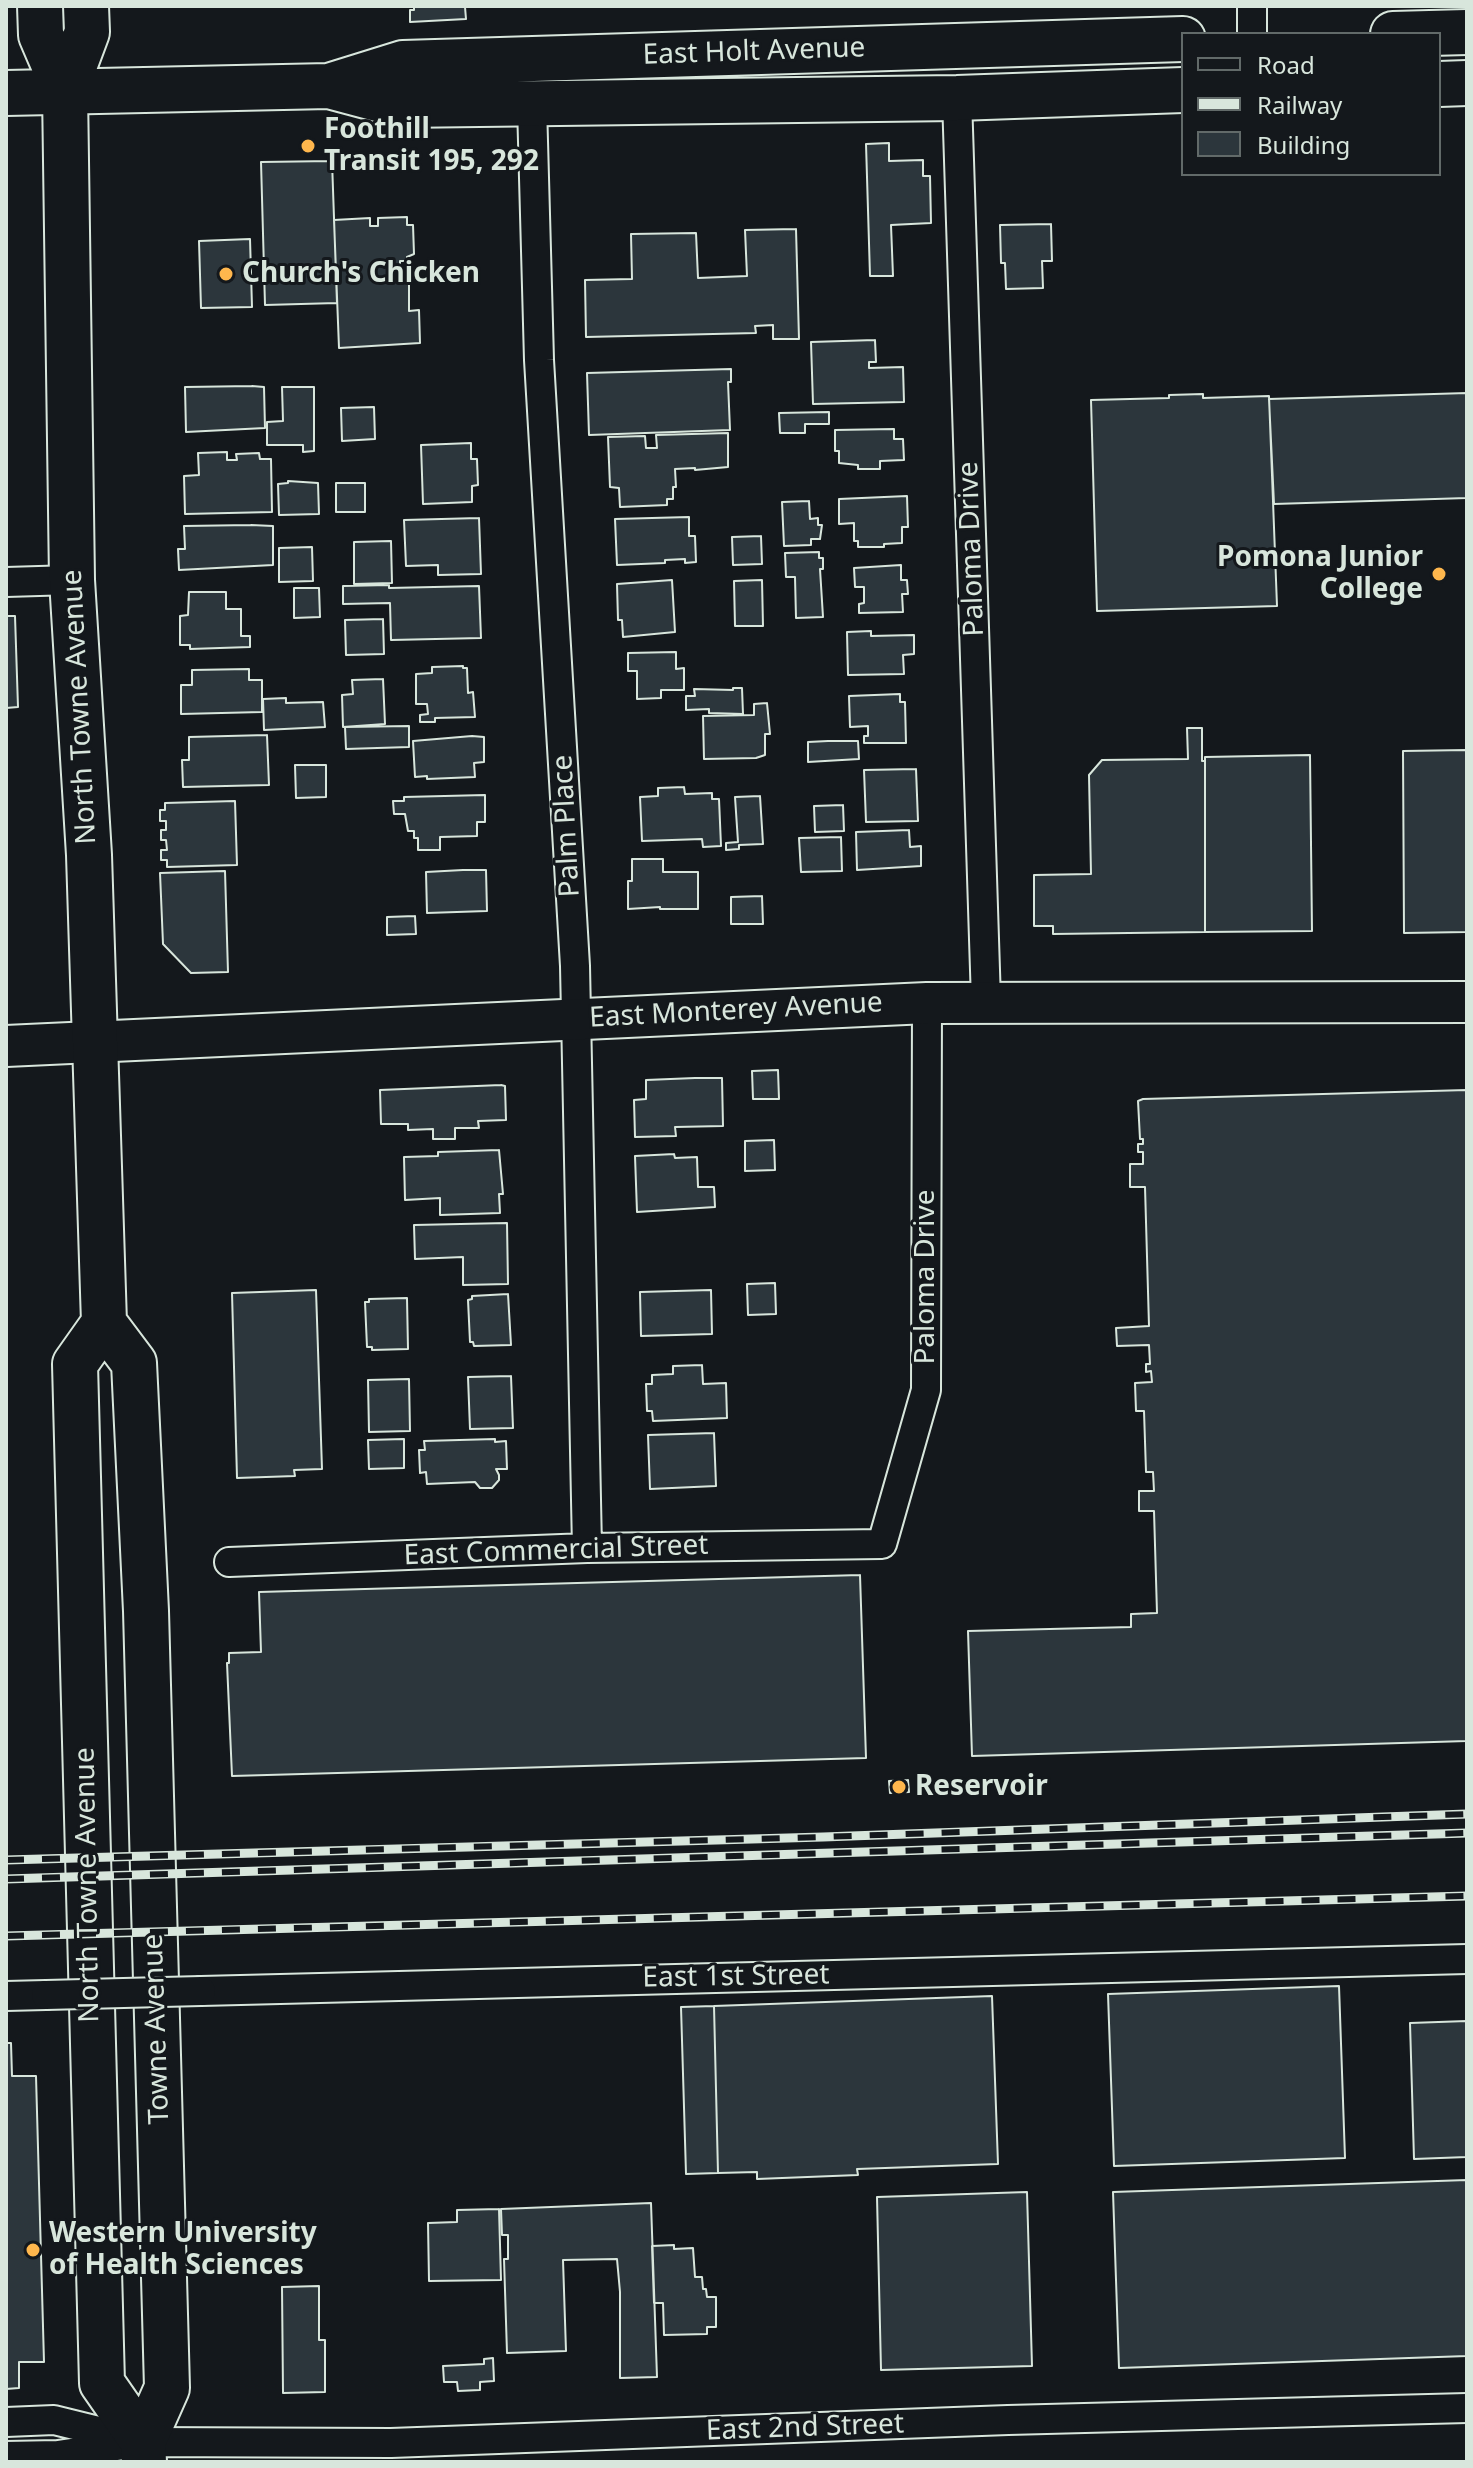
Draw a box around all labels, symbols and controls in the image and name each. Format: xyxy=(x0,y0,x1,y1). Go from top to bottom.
street label: East Holt Avenue xyxy=(642,31,866,73)
legend xyxy=(1181,32,1441,176)
text: Road xyxy=(1257,48,1315,81)
text: Railway xyxy=(1257,88,1342,121)
place label: Foothill Transit 195, 292 xyxy=(324,113,539,179)
text: Building xyxy=(1257,128,1350,161)
marker: Foothill Transit 195, 292 xyxy=(299,137,317,155)
place label: Church's Chicken xyxy=(242,257,480,291)
marker: Church's Chicken xyxy=(217,265,235,283)
street label: Paloma Drive xyxy=(952,461,992,637)
place label: Pomona Junior College xyxy=(1217,541,1423,607)
marker: Pomona Junior College xyxy=(1430,565,1448,583)
street label: North Towne Avenue xyxy=(56,569,104,845)
street label: Palm Place xyxy=(546,754,588,898)
street label: East Monterey Avenue xyxy=(588,987,884,1035)
street label: Paloma Drive xyxy=(909,1189,943,1365)
street label: East Commercial Street xyxy=(403,1529,709,1573)
street label: North Towne Avenue xyxy=(69,1747,107,2023)
place label: Reservoir xyxy=(915,1770,1048,1804)
marker: Reservoir xyxy=(890,1778,908,1796)
street label: Towne Avenue xyxy=(137,1933,177,2125)
street label: East 1st Street xyxy=(642,1959,830,1995)
place label: Western University of Health Sciences xyxy=(49,2217,317,2283)
marker: Western University of Health Sciences xyxy=(24,2241,42,2259)
street label: East 2nd Street xyxy=(705,2408,905,2448)

